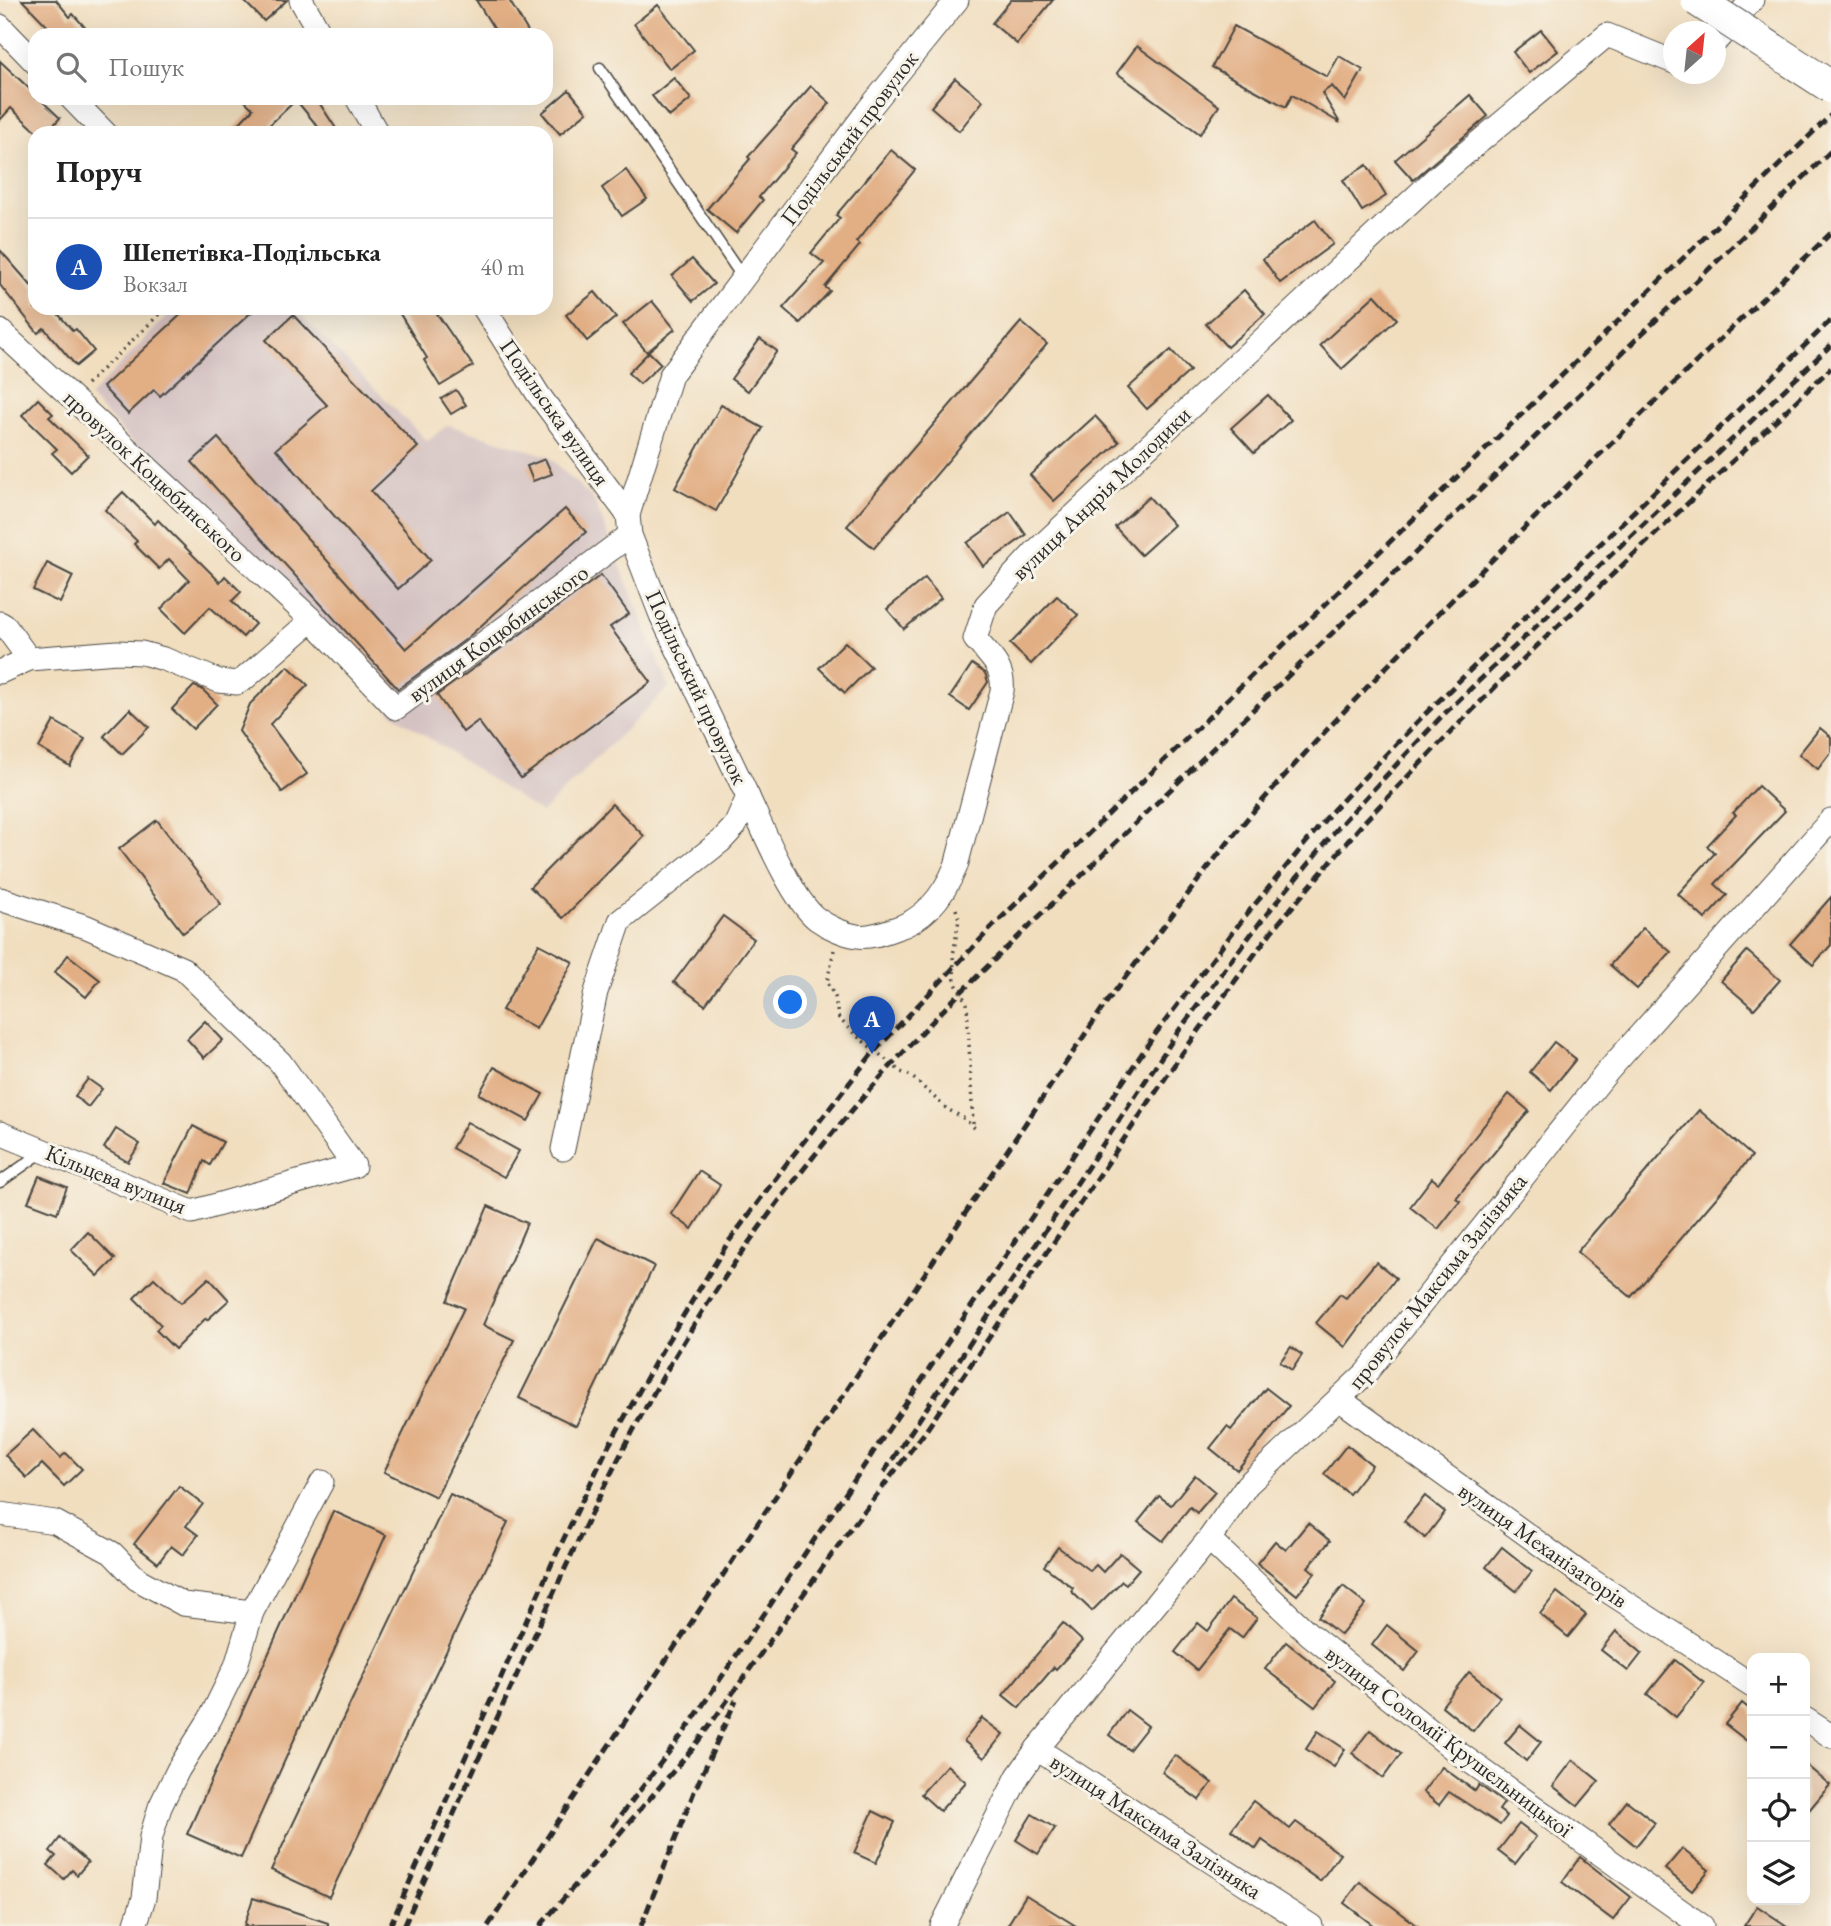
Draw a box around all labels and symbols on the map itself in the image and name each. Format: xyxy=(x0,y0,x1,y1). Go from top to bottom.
north arrow xyxy=(1663,21,1726,84)
street label: Подільський провулок xyxy=(773,45,925,231)
street label: Подільська вулиця xyxy=(493,333,617,491)
street label: провулок Коцюбинського xyxy=(57,383,253,569)
street label: вулиця Андрія Молодики xyxy=(1005,399,1197,587)
street label: вулиця Коцюбинського xyxy=(402,557,594,709)
street label: Подільський провулок xyxy=(639,585,755,789)
your location xyxy=(773,985,807,1019)
pin: A xyxy=(849,996,895,1054)
street label: Кільцева вулиця xyxy=(41,1137,191,1221)
street label: провулок Максима Залізняка xyxy=(1341,1166,1534,1395)
street label: вулиця Механізаторів xyxy=(1452,1475,1634,1615)
street label: вулиця Соломії Крушельницької xyxy=(1319,1638,1580,1845)
street label: вулиця Максима Залізняка xyxy=(1044,1746,1268,1906)

